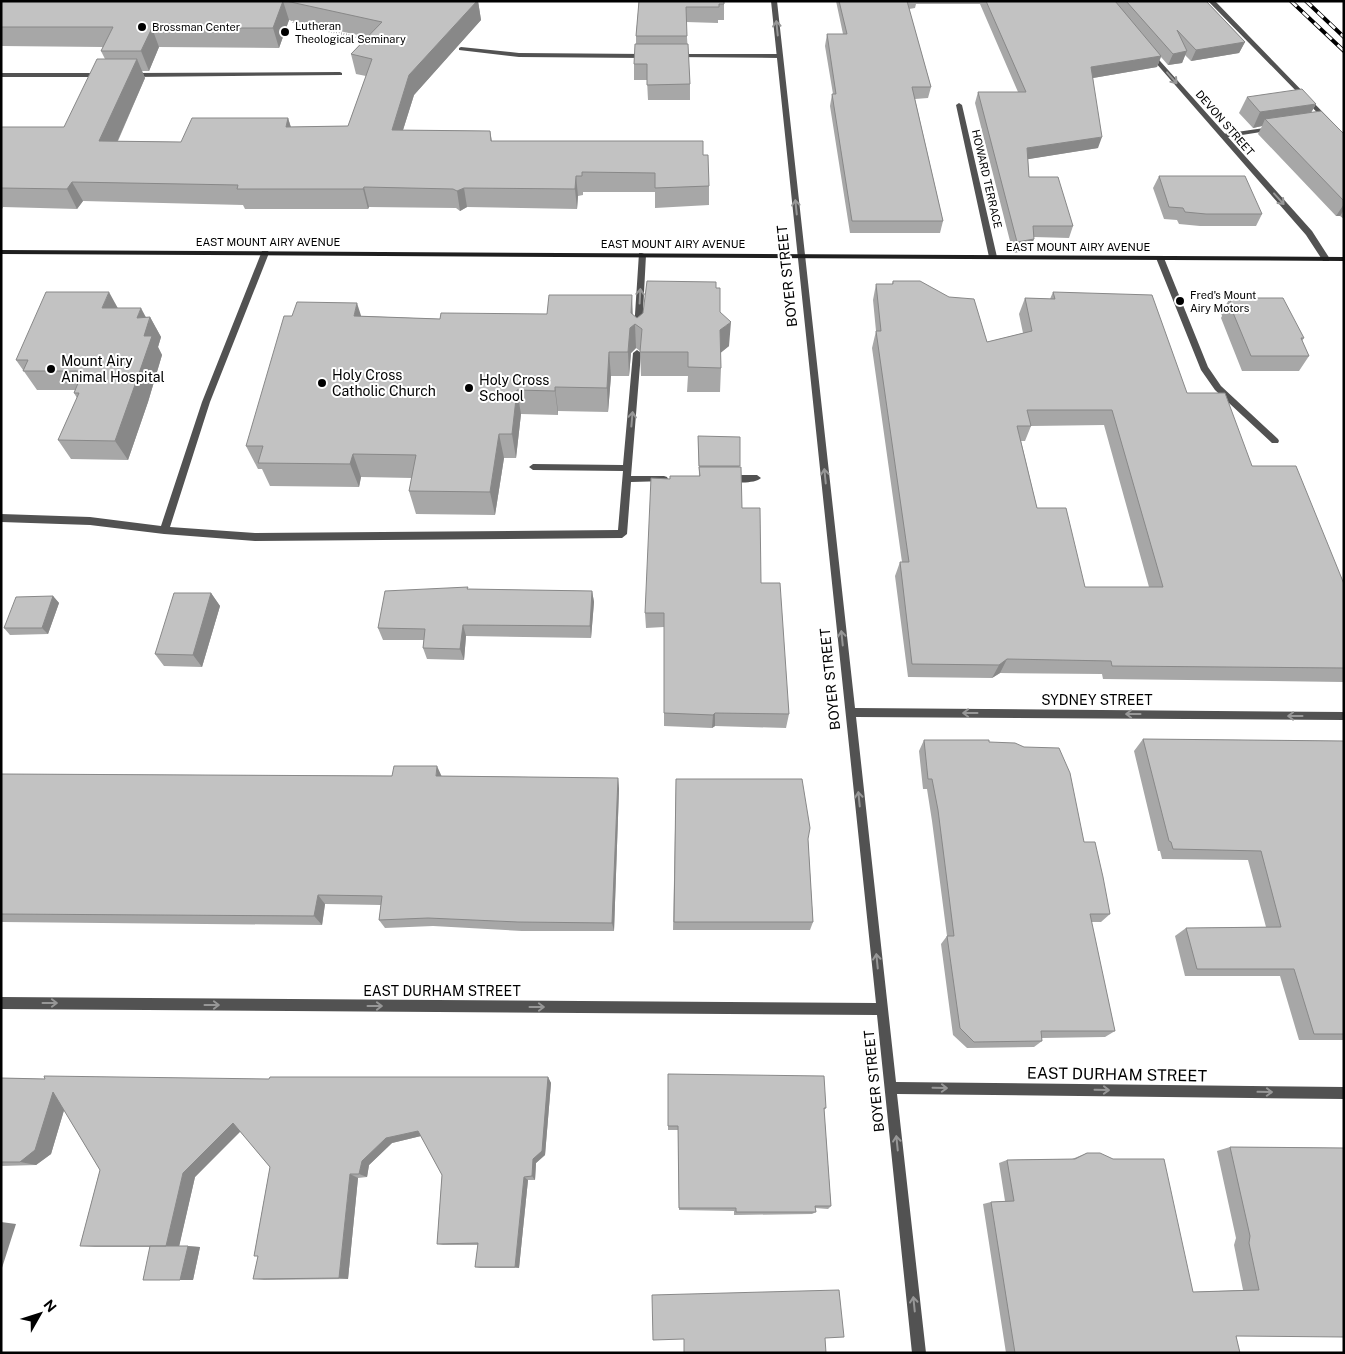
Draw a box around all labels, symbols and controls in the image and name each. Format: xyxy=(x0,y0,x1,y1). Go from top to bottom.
place label: Lutheran Theological Seminary xyxy=(295,20,406,45)
one-way arrow xyxy=(772,20,782,36)
marker: Brossman Center xyxy=(136,21,148,33)
place label: Brossman Center xyxy=(152,21,240,33)
marker: Lutheran Theological Seminary xyxy=(279,26,291,38)
one-way arrow xyxy=(1166,71,1177,84)
street label: DEVON STREET xyxy=(1193,88,1257,158)
street label: HOWARD TERRACE xyxy=(970,128,1004,230)
one-way arrow xyxy=(1273,193,1285,206)
one-way arrow xyxy=(791,199,801,215)
street label: BOYER STREET xyxy=(774,224,800,328)
street label: EAST MOUNT AIRY AVENUE xyxy=(196,236,341,248)
street label: EAST MOUNT AIRY AVENUE xyxy=(601,238,746,250)
street label: EAST MOUNT AIRY AVENUE xyxy=(1006,241,1151,253)
one-way arrow xyxy=(635,289,644,305)
place label: Fred's Mount Airy Motors xyxy=(1190,289,1256,314)
marker: Fred's Mount Airy Motors xyxy=(1174,295,1186,307)
place label: Mount Airy Animal Hospital xyxy=(61,353,165,385)
marker: Mount Airy Animal Hospital xyxy=(45,363,57,375)
place label: Holy Cross Catholic Church xyxy=(332,367,436,399)
place label: Holy Cross School xyxy=(479,372,549,404)
marker: Holy Cross Catholic Church xyxy=(316,377,328,389)
marker: Holy Cross School xyxy=(463,382,475,394)
one-way arrow xyxy=(627,411,637,427)
one-way arrow xyxy=(820,469,830,485)
street label: BOYER STREET xyxy=(817,627,843,731)
one-way arrow xyxy=(837,630,847,646)
street label: SYDNEY STREET xyxy=(1041,692,1153,708)
one-way arrow xyxy=(962,708,978,718)
one-way arrow xyxy=(1125,709,1141,719)
one-way arrow xyxy=(1287,711,1303,720)
one-way arrow xyxy=(855,792,864,808)
one-way arrow xyxy=(872,953,882,969)
street label: EAST DURHAM STREET xyxy=(363,983,521,999)
one-way arrow xyxy=(42,998,58,1008)
one-way arrow xyxy=(204,1000,220,1009)
one-way arrow xyxy=(366,1001,383,1011)
one-way arrow xyxy=(529,1002,545,1012)
street label: BOYER STREET xyxy=(861,1029,887,1133)
street label: EAST DURHAM STREET xyxy=(1027,1063,1208,1086)
one-way arrow xyxy=(931,1083,947,1093)
one-way arrow xyxy=(1094,1085,1110,1095)
one-way arrow xyxy=(1256,1087,1272,1097)
one-way arrow xyxy=(892,1135,902,1151)
north arrow xyxy=(15,1289,65,1339)
text: N xyxy=(40,1297,60,1315)
one-way arrow xyxy=(909,1297,919,1313)

